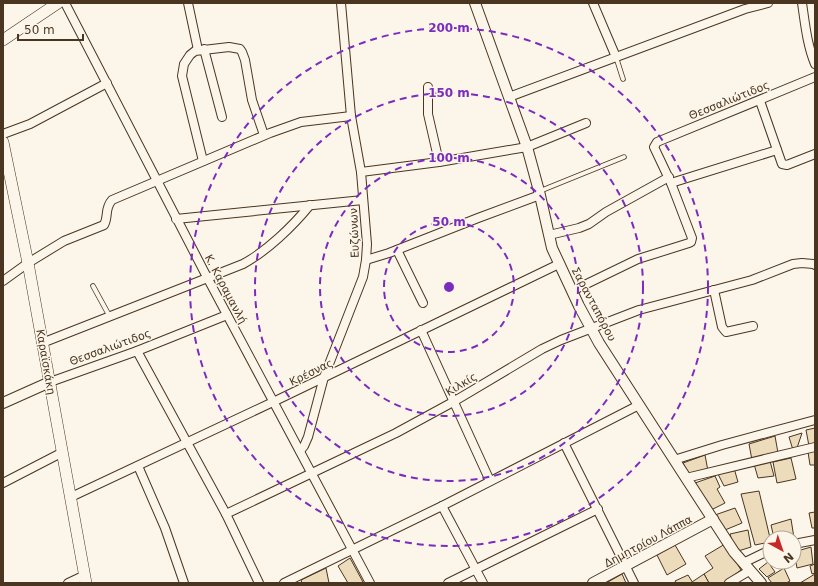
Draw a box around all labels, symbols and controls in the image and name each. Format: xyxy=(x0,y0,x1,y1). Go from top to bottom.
scale bar xyxy=(18,16,83,42)
text: 200 m xyxy=(428,21,470,35)
text: 50 m xyxy=(24,23,55,37)
street label: Θεσσαλιώτιδος xyxy=(687,78,771,123)
text: 150 m xyxy=(428,86,470,100)
text: 100 m xyxy=(428,151,470,165)
street label: Ευζώνων xyxy=(347,208,362,258)
text: 50 m xyxy=(432,215,466,229)
street label: Κ. Καραμανλή xyxy=(202,252,249,326)
street label: Σαρανταπόρου xyxy=(569,265,619,343)
centre of rings xyxy=(442,280,456,294)
street label: Θεσσαλιώτιδος xyxy=(68,327,153,368)
street label: Καραϊσκάκη xyxy=(33,328,58,396)
street label: Κρέσνας xyxy=(287,356,335,389)
street label: Κιλκίς xyxy=(443,370,479,399)
street label: Δημητρίου Λάππα xyxy=(602,513,694,570)
north arrow xyxy=(762,530,802,570)
text: N xyxy=(780,549,796,565)

